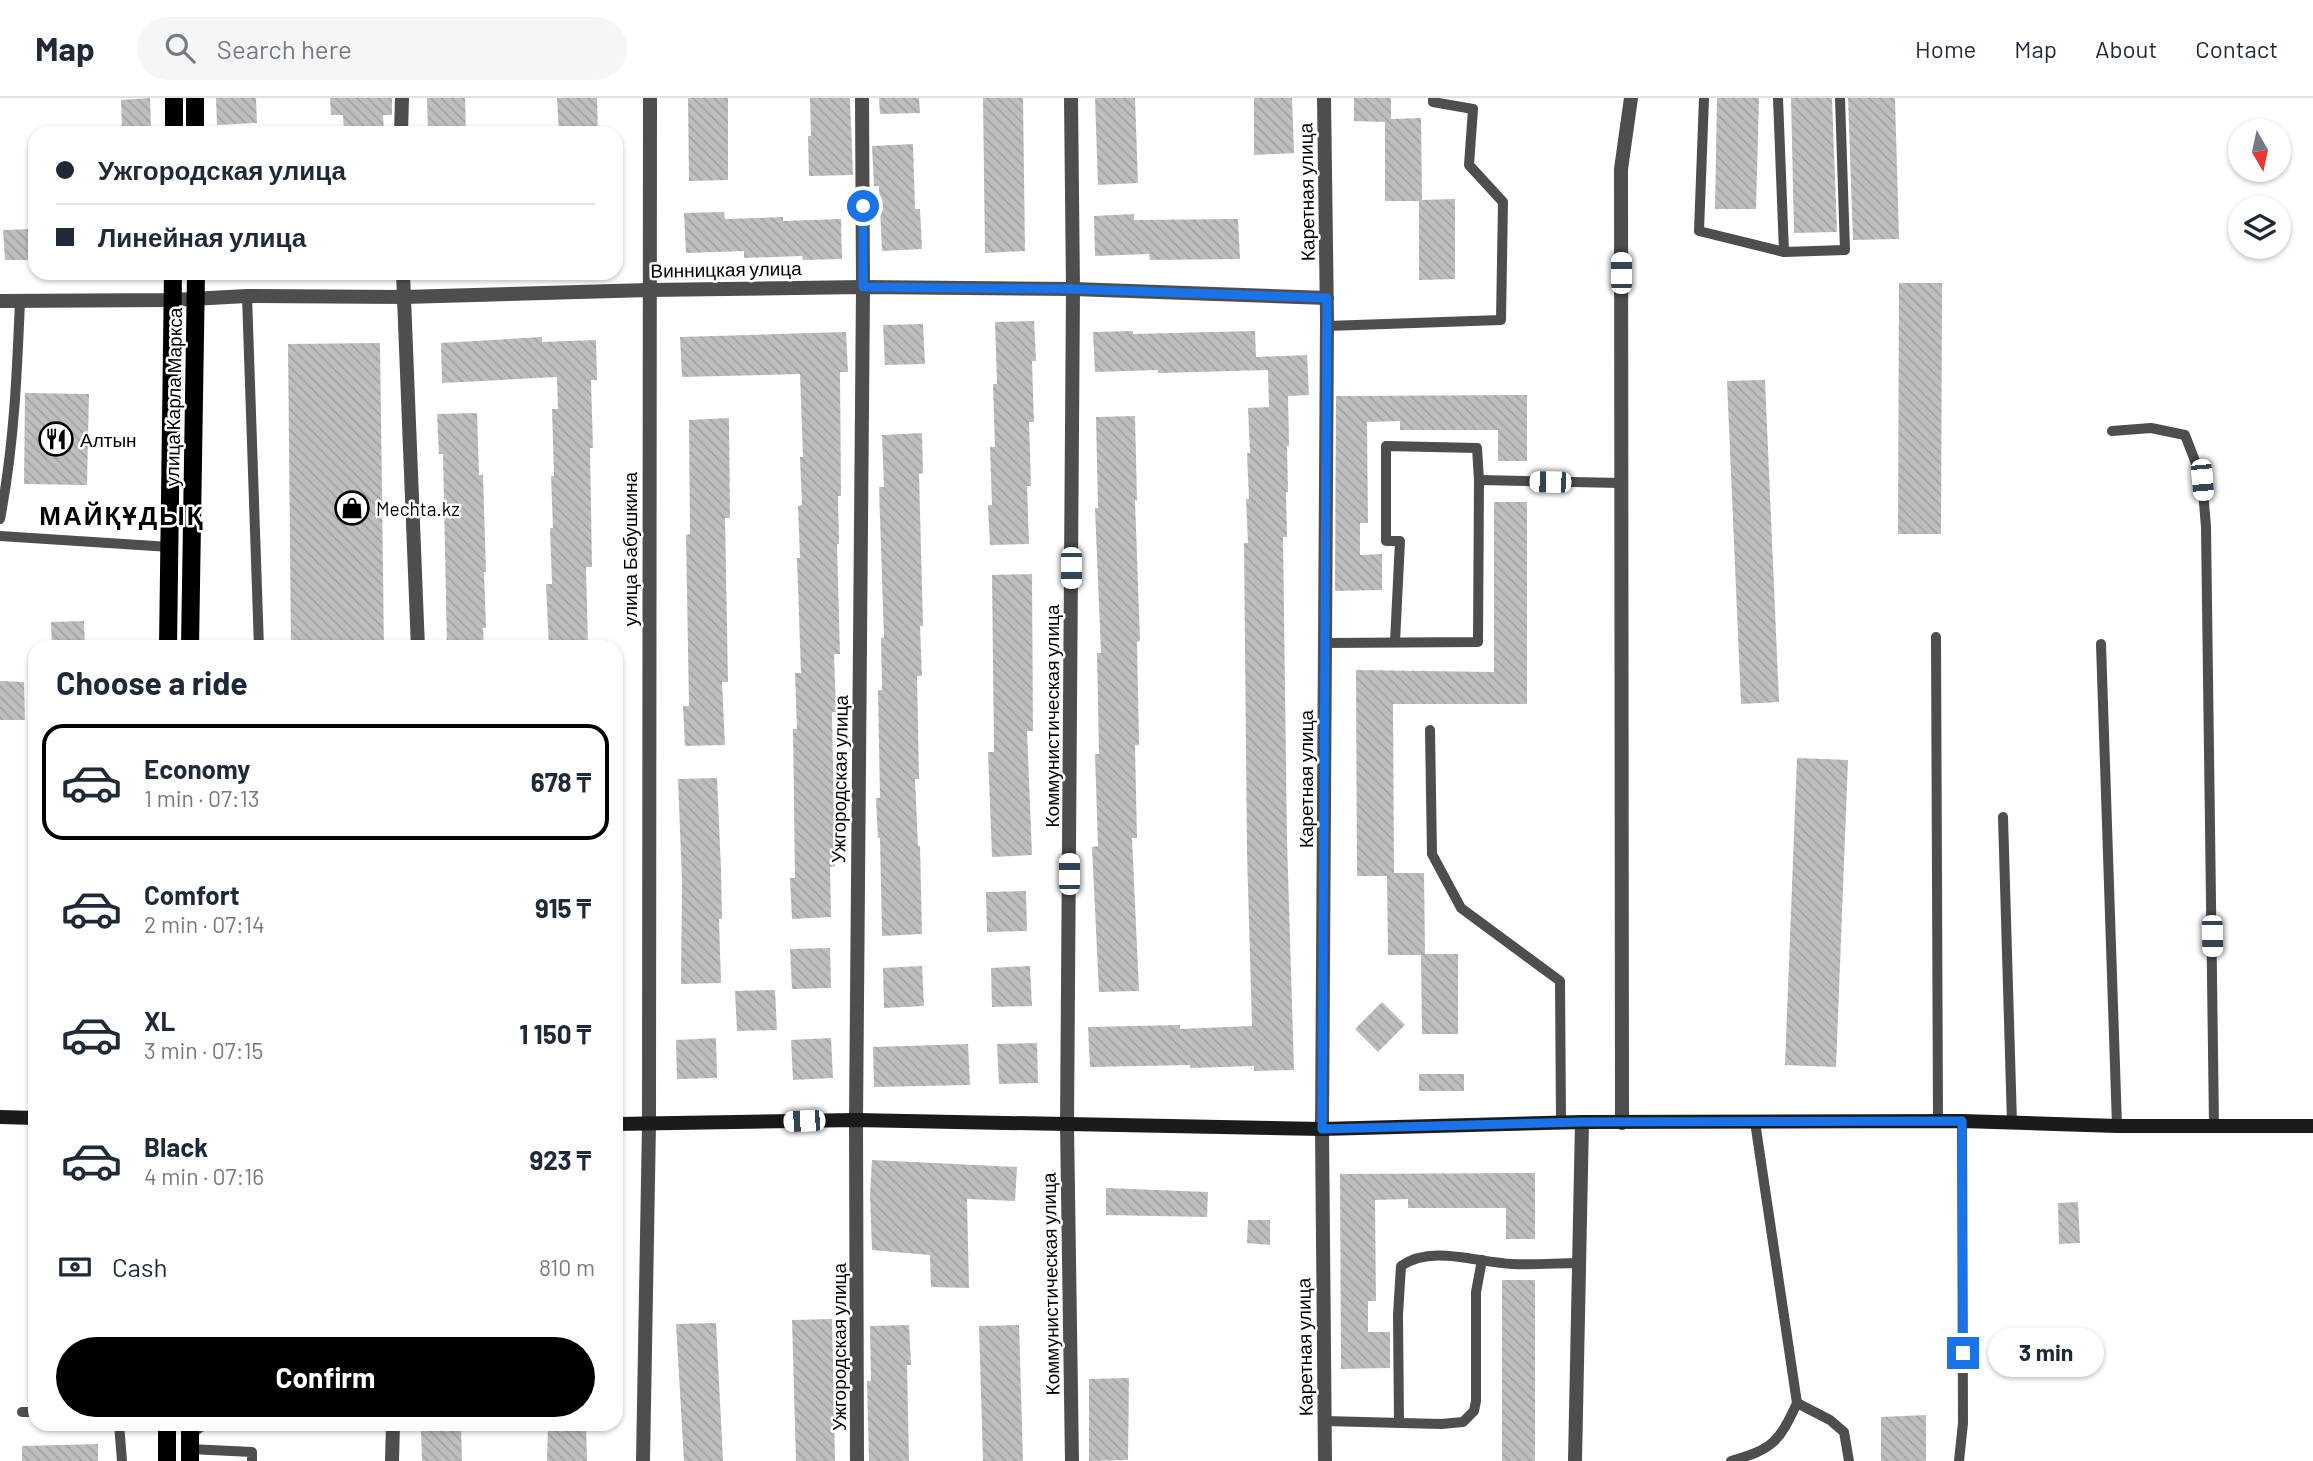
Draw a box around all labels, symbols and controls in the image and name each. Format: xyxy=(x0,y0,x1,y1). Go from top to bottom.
search box xyxy=(137,17,627,80)
text: Map xyxy=(35,28,95,68)
icon: search xyxy=(161,29,199,67)
text: Search here xyxy=(217,33,352,64)
text: Home xyxy=(1915,34,1976,63)
text: Map xyxy=(2014,34,2057,63)
text: About xyxy=(2095,34,2157,63)
text: Contact xyxy=(2195,34,2278,63)
north arrow xyxy=(2228,119,2291,182)
map controls xyxy=(2228,119,2291,259)
street label: Каретная улица xyxy=(1293,122,1319,261)
text: Ужгородская улица xyxy=(98,154,346,185)
route start xyxy=(847,190,879,222)
button: layers xyxy=(2228,196,2291,259)
text: Линейная улица xyxy=(98,221,306,252)
car xyxy=(1611,252,1632,294)
street label: Винницкая улица xyxy=(650,256,802,282)
street label: улица Карла Маркса xyxy=(160,307,186,487)
restaurant icon: Алтын xyxy=(37,420,75,458)
place label: Алтын xyxy=(80,428,137,451)
car xyxy=(2190,458,2215,502)
street label: улица Бабушкина xyxy=(618,471,641,626)
car xyxy=(1529,471,1572,493)
shop icon: Mechta.kz xyxy=(333,489,371,527)
place label: Mechta.kz xyxy=(376,497,460,520)
district label: МАЙҚҰДЫҚ xyxy=(39,499,205,530)
car xyxy=(1061,547,1082,589)
street label: Коммунистическая улица xyxy=(1040,604,1063,827)
text: Choose a ride xyxy=(56,663,248,701)
street label: Ужгородская улица xyxy=(826,694,852,863)
street label: Каретная улица xyxy=(1294,709,1317,848)
icon: car xyxy=(60,751,123,814)
text: Economy xyxy=(144,753,250,784)
text: 678 ₸ xyxy=(531,766,591,797)
text: 1 min · 07:13 xyxy=(144,784,260,812)
car xyxy=(1059,853,1080,895)
icon: car xyxy=(60,877,123,940)
text: Comfort xyxy=(144,879,240,910)
text: 915 ₸ xyxy=(535,892,591,923)
text: 2 min · 07:14 xyxy=(144,910,265,938)
car xyxy=(2202,915,2223,957)
icon: car xyxy=(60,1003,123,1066)
text: XL xyxy=(144,1005,175,1036)
text: 1 150 ₸ xyxy=(519,1018,591,1049)
text: 3 min · 07:15 xyxy=(144,1036,263,1064)
car xyxy=(783,1110,826,1132)
icon: car xyxy=(60,1129,123,1192)
text: Black xyxy=(144,1131,208,1162)
text: 923 ₸ xyxy=(530,1144,591,1175)
text: 4 min · 07:16 xyxy=(144,1162,264,1190)
street label: Коммунистическая улица xyxy=(1037,1172,1063,1396)
icon: cash xyxy=(56,1248,94,1286)
text: Cash xyxy=(112,1251,167,1282)
text: 810 m xyxy=(539,1253,595,1281)
street label: Ужгородская улица xyxy=(827,1262,850,1431)
street label: Каретная улица xyxy=(1291,1277,1317,1416)
callout: 3 min xyxy=(1988,1328,2103,1378)
button: Confirm xyxy=(56,1337,595,1417)
route end xyxy=(1947,1337,1979,1369)
text: 3 min xyxy=(2019,1338,2073,1366)

